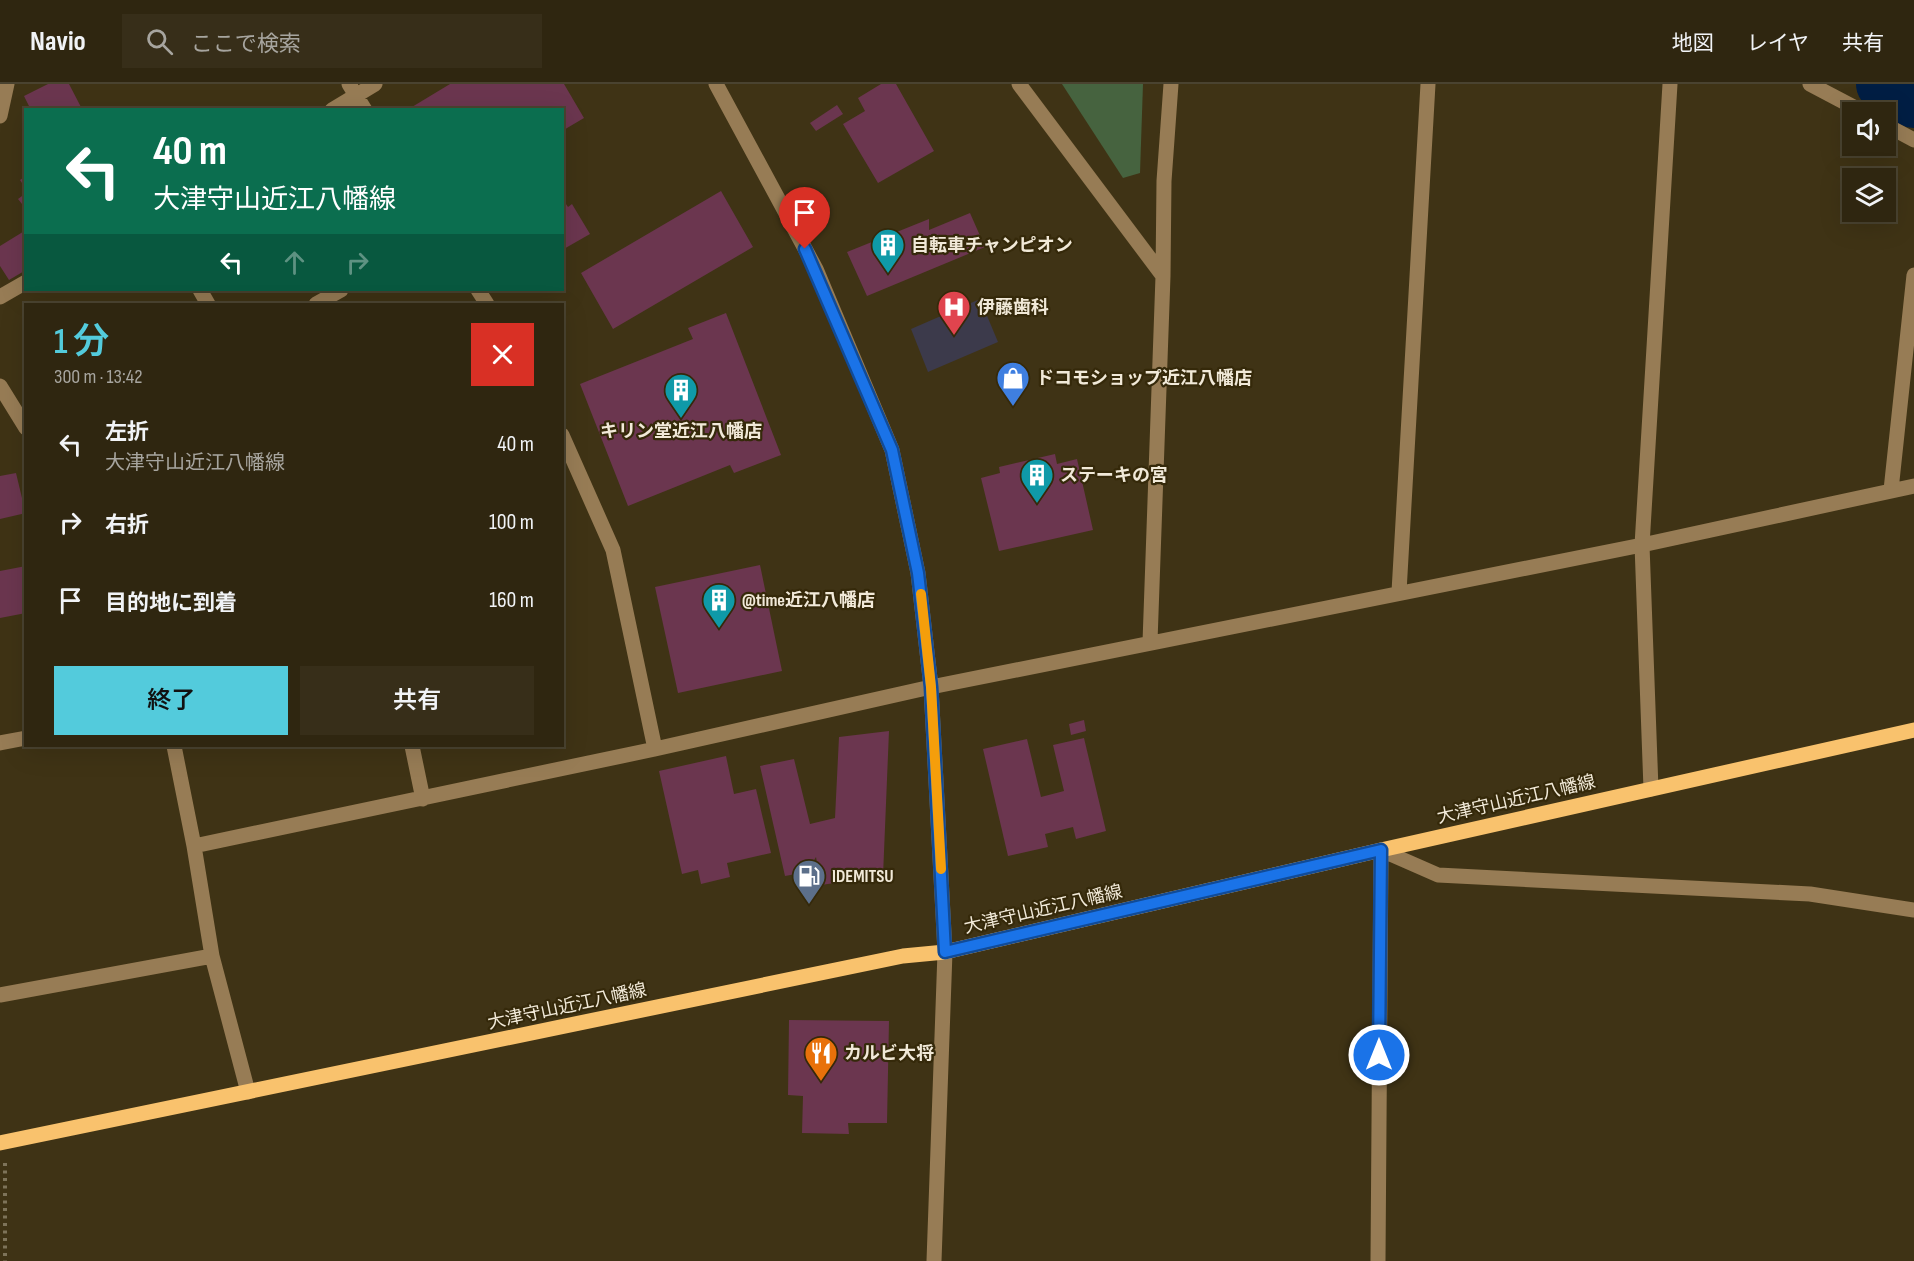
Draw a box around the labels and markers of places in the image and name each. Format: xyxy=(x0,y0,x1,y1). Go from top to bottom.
pin xyxy=(779,187,830,249)
building icon: 自転車チャンピオン xyxy=(870,227,906,274)
place label: 自転車チャンピオン xyxy=(911,235,1073,256)
hospital icon: 伊藤歯科 xyxy=(936,289,972,336)
place label: 伊藤歯科 xyxy=(977,297,1049,318)
shop icon: ドコモショップ近江八幡店 xyxy=(995,360,1031,407)
place label: ドコモショップ近江八幡店 xyxy=(1036,368,1252,389)
building icon: キリン堂近江八幡店 xyxy=(663,372,699,419)
place label: キリン堂近江八幡店 xyxy=(600,421,762,442)
building icon: ステーキの宮 xyxy=(1019,457,1055,504)
place label: ステーキの宮 xyxy=(1060,465,1168,486)
building icon: @time近江八幡店 xyxy=(701,582,737,629)
place label: @time近江八幡店 xyxy=(742,590,875,611)
fuel station icon: IDEMITSU xyxy=(791,858,827,905)
place label: IDEMITSU xyxy=(832,866,894,887)
restaurant icon: カルビ大将 xyxy=(803,1035,839,1082)
place label: カルビ大将 xyxy=(844,1043,934,1064)

